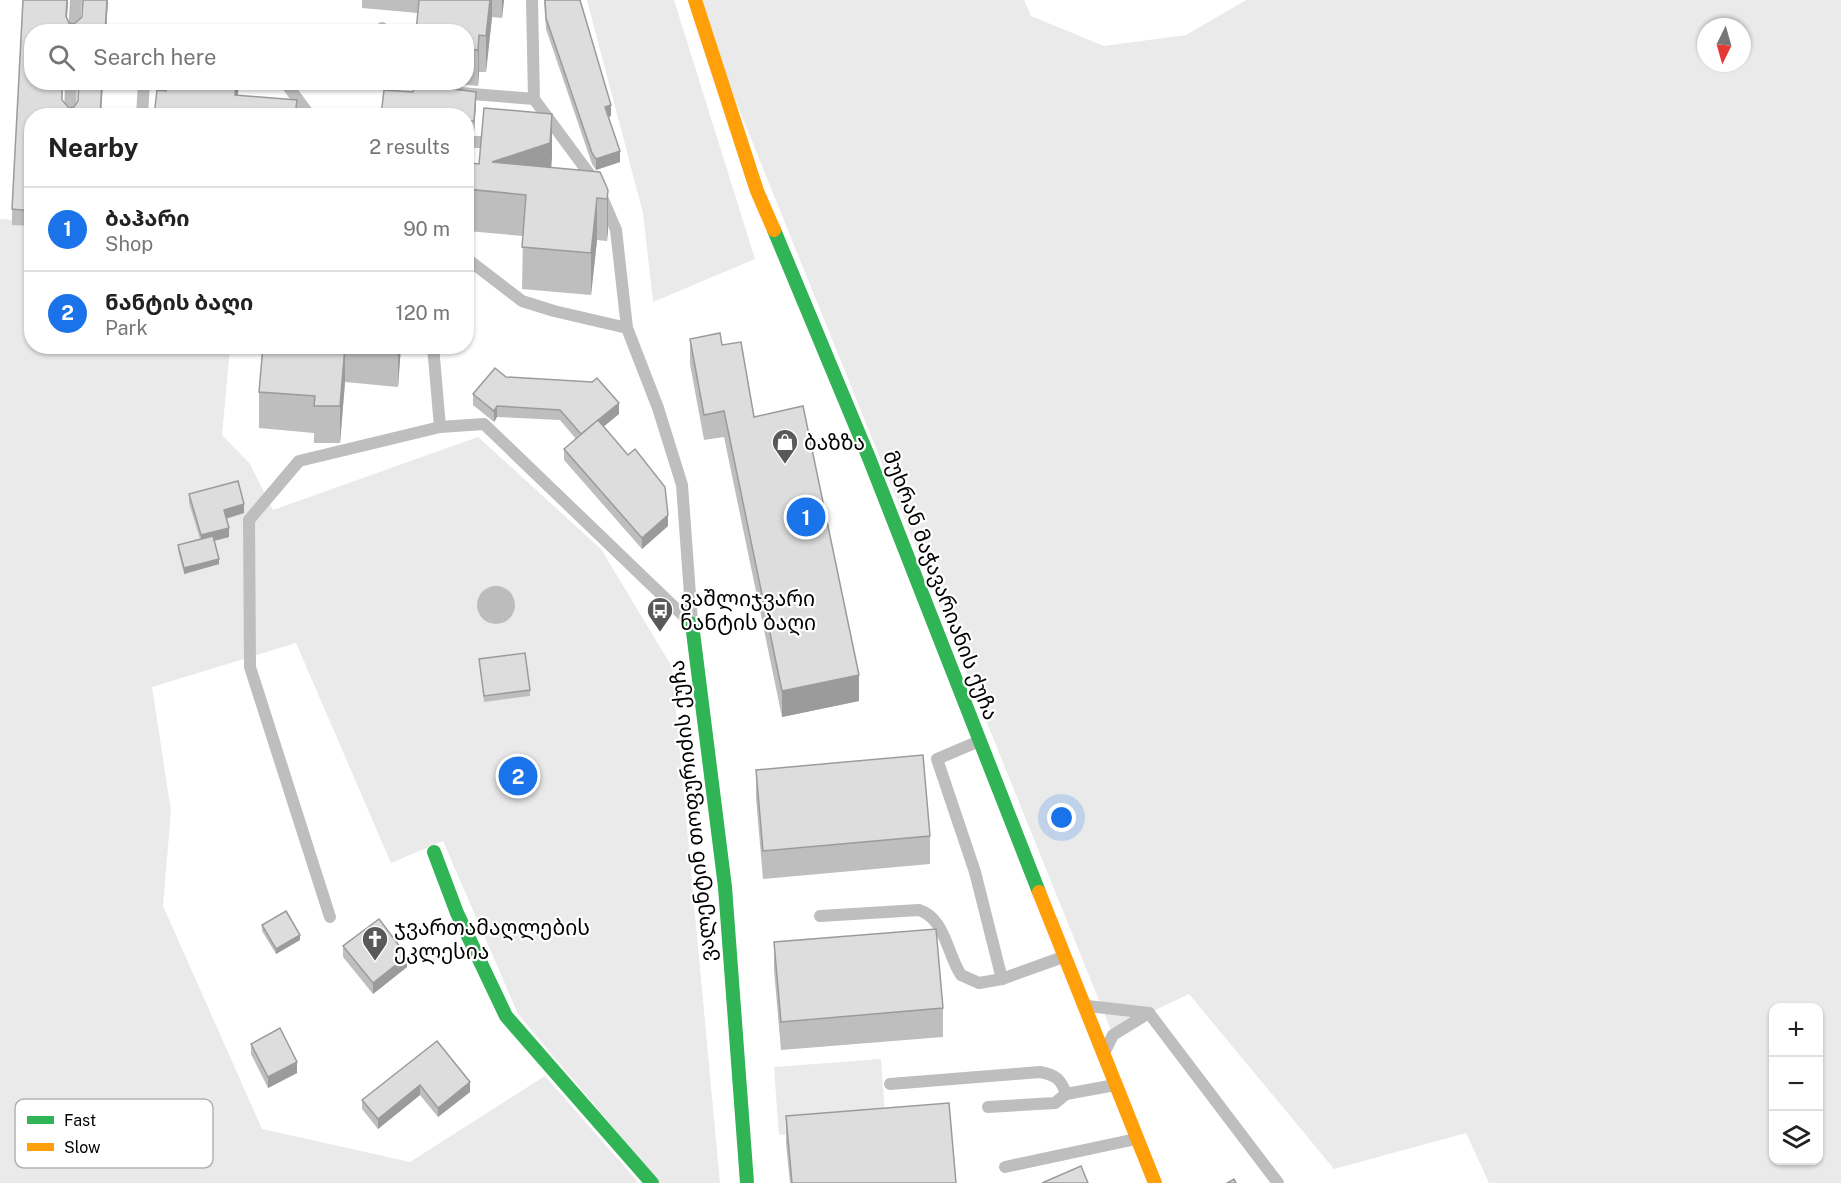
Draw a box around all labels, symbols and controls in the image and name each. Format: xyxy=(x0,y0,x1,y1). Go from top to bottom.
north arrow xyxy=(1697,18,1751,72)
search box xyxy=(24,24,474,90)
icon: search xyxy=(45,41,78,74)
text: Search here xyxy=(93,44,217,70)
text: Nearby xyxy=(48,132,138,163)
text: 2 results xyxy=(369,135,450,159)
text: ბაჰარი xyxy=(105,205,190,231)
text: 1 xyxy=(63,217,72,241)
text: 90 m xyxy=(403,217,450,241)
text: Shop xyxy=(105,232,153,256)
text: ნანტის ბაღი xyxy=(105,289,253,315)
text: 2 xyxy=(61,301,74,325)
text: 120 m xyxy=(396,301,450,325)
text: Park xyxy=(105,316,148,340)
shop icon: ბაზზა xyxy=(770,427,800,465)
place label: ბაზზა xyxy=(804,430,865,455)
street label: მუხრან მაჭავარიანის ქუჩა xyxy=(878,447,1004,723)
pin: 1 xyxy=(786,494,826,540)
place label: ვაშლიჯვარი ნანტის ბაღი xyxy=(680,586,816,636)
bus stop icon: ვაშლიჯვარი ნანტის ბაღი xyxy=(645,595,675,633)
street label: ვალენტინ თოფურიძის ქუჩა xyxy=(664,659,721,963)
pin: 2 xyxy=(498,754,538,798)
your location xyxy=(1047,803,1076,832)
place label: ჯვართამაღლების ეკლესია xyxy=(394,915,590,965)
church icon: ჯვართამაღლების ეკლესია xyxy=(360,924,390,962)
map controls xyxy=(1769,1003,1823,1165)
button: + xyxy=(1769,1003,1823,1057)
button: − xyxy=(1769,1057,1823,1111)
legend xyxy=(15,1099,213,1168)
text: Fast xyxy=(64,1111,96,1130)
button: layers xyxy=(1769,1111,1823,1165)
text: Slow xyxy=(64,1138,101,1157)

